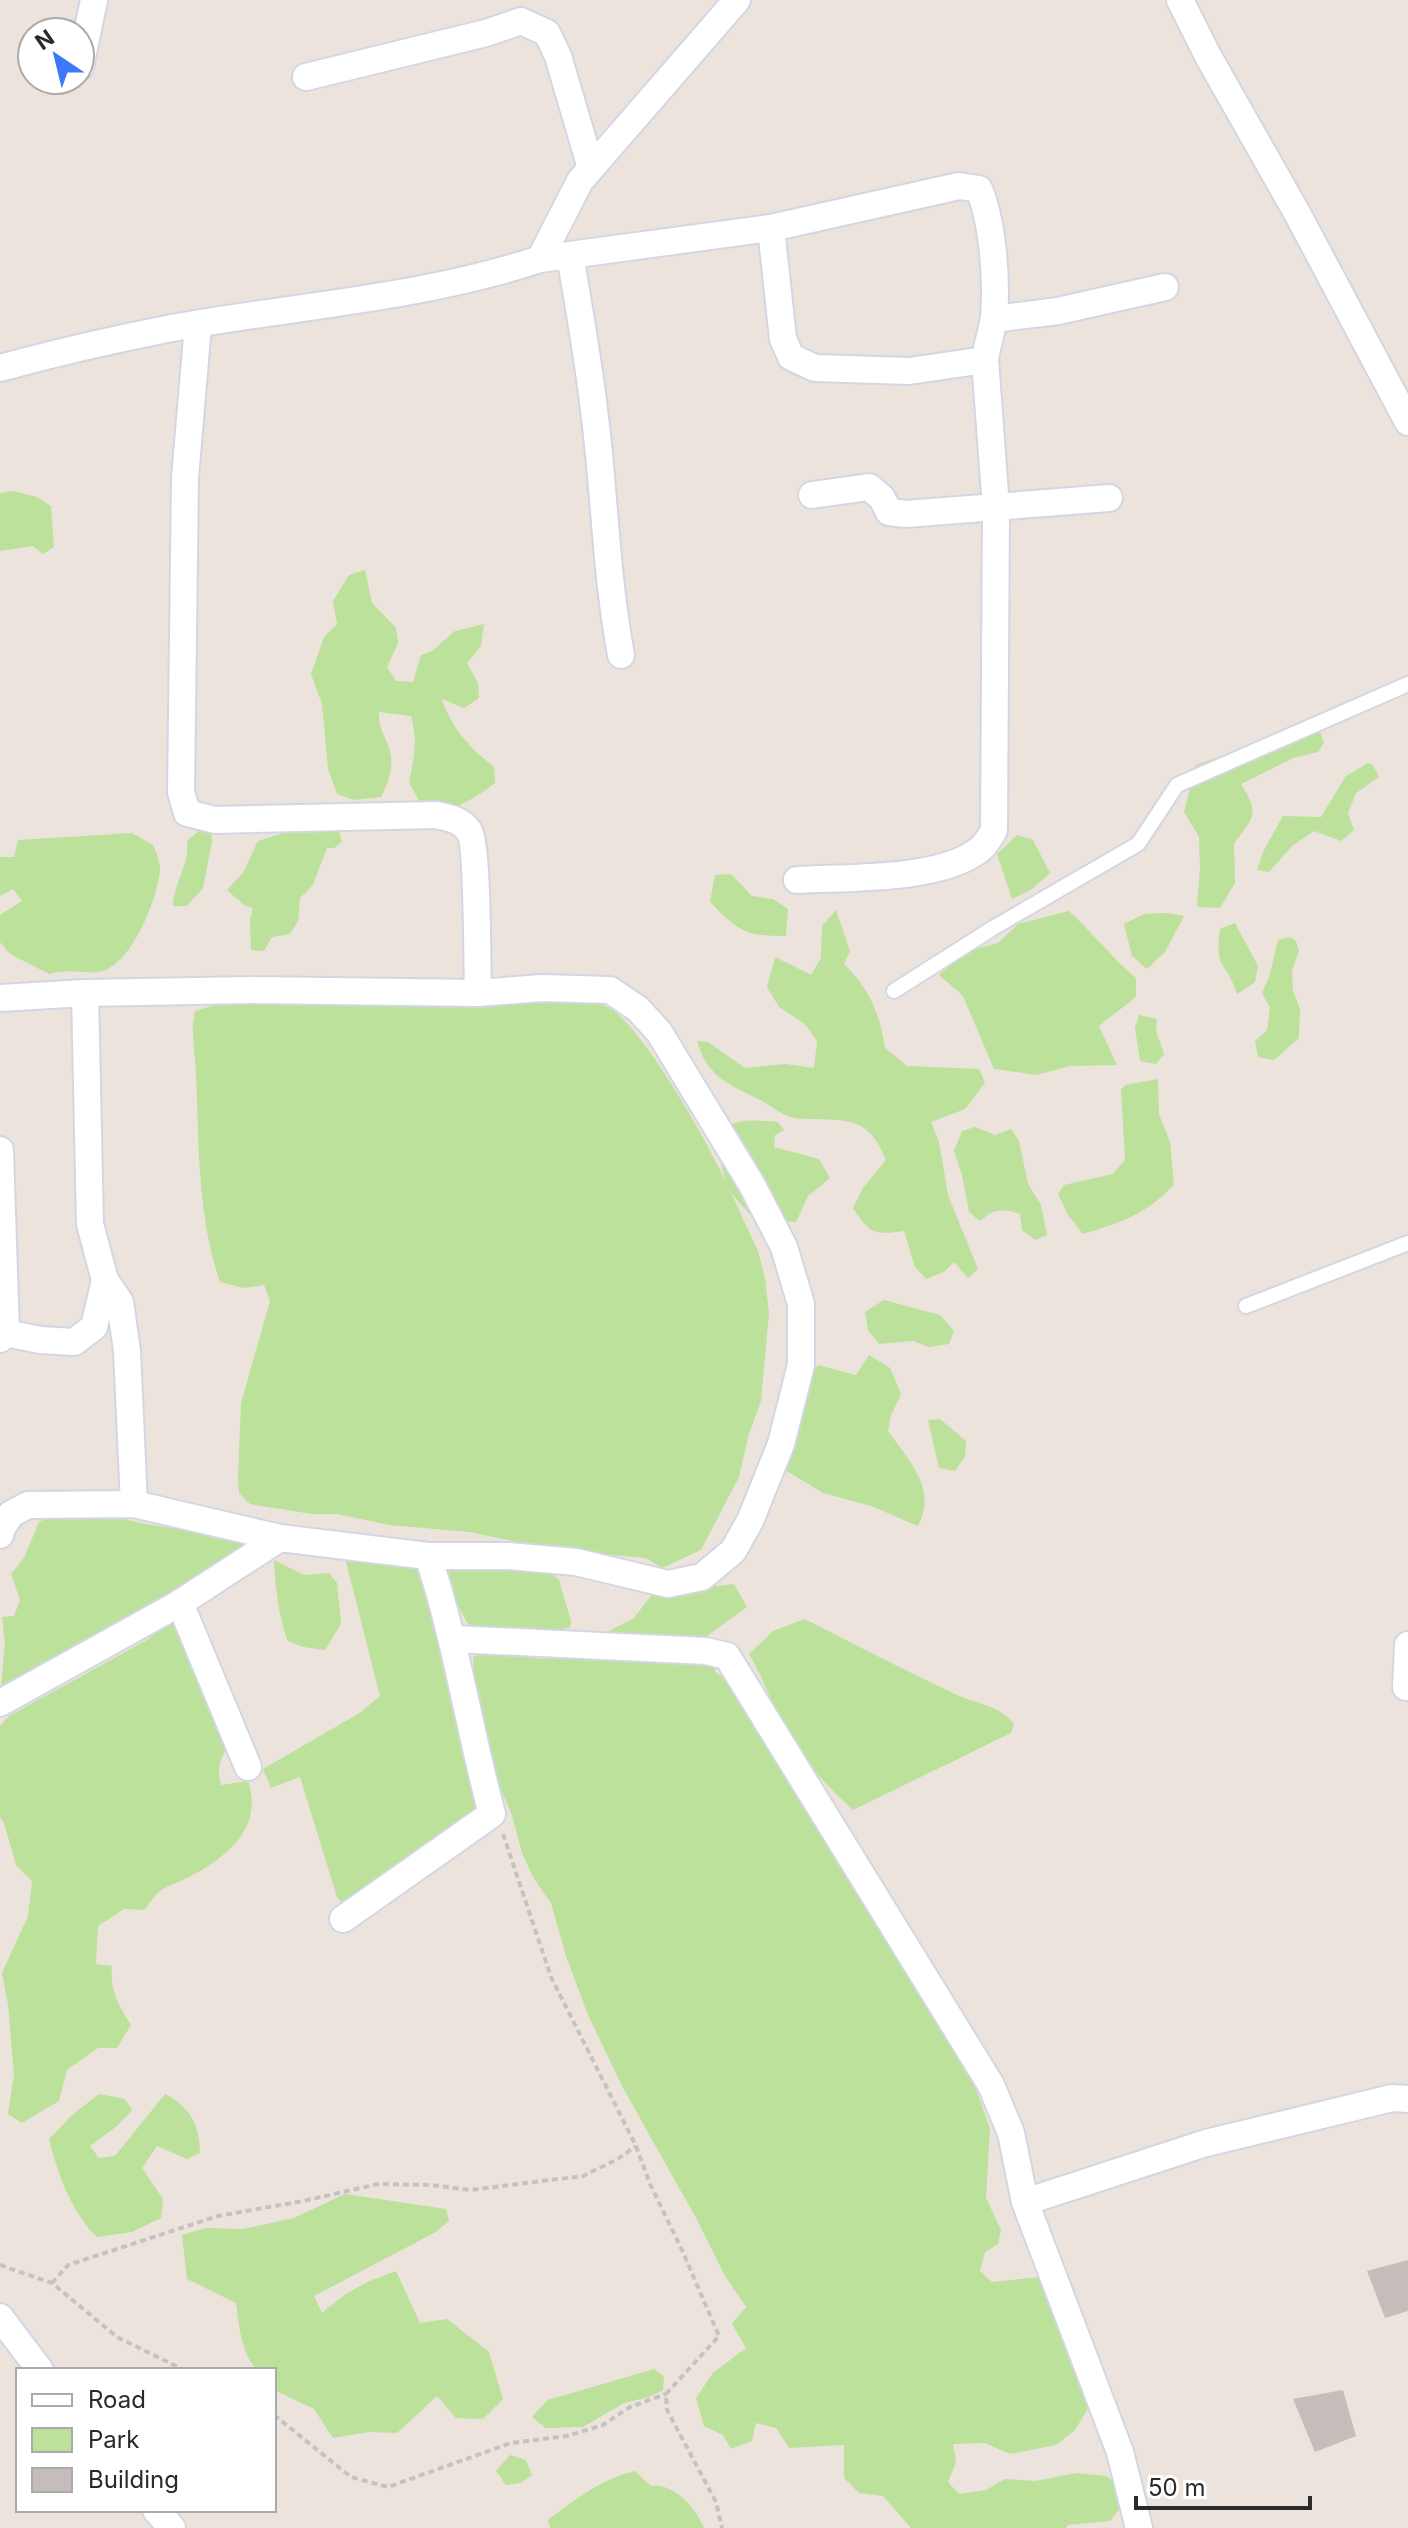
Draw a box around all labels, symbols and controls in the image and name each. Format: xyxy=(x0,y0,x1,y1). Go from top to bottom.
north arrow xyxy=(16,16,96,96)
text: N xyxy=(30,24,59,55)
legend xyxy=(16,2368,276,2512)
text: Road xyxy=(88,2385,146,2414)
text: Park xyxy=(88,2425,139,2454)
scale bar xyxy=(1136,2460,1310,2510)
text: Building xyxy=(88,2465,179,2494)
text: 50 m xyxy=(1148,2473,1206,2502)

